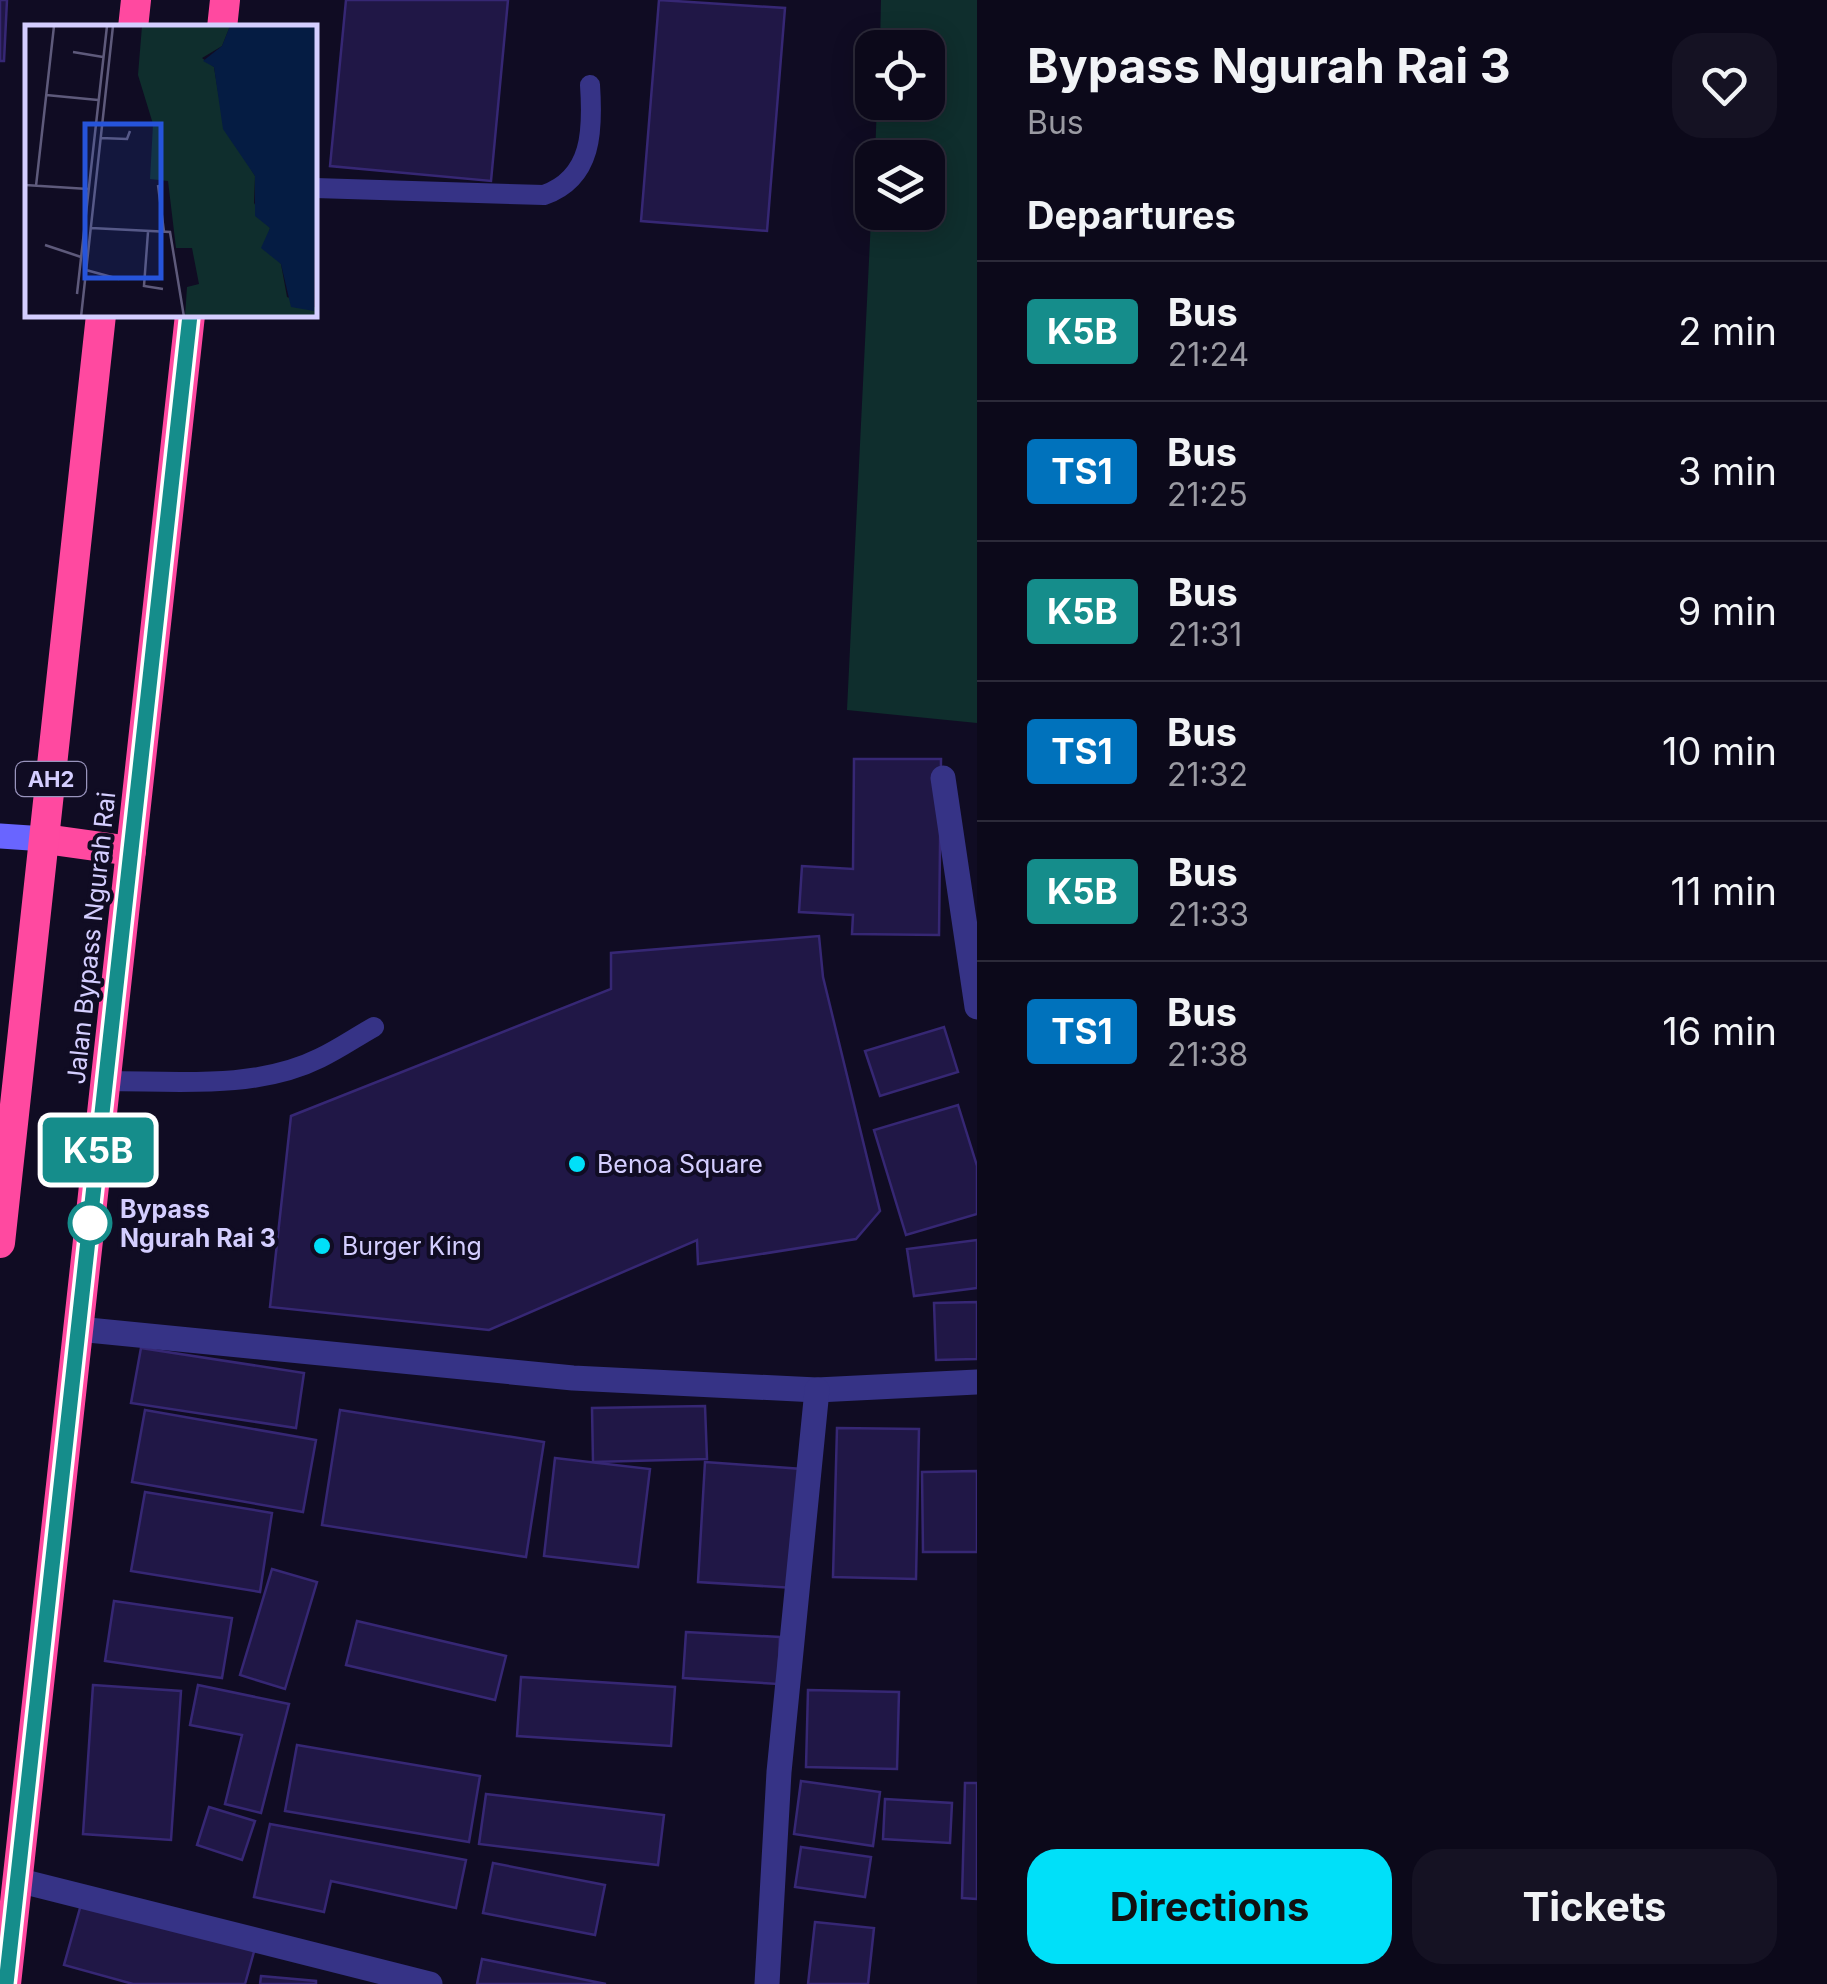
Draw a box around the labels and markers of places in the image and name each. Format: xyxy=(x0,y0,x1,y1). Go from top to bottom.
place label: Benoa Square xyxy=(597,1149,763,1179)
marker: Benoa Square xyxy=(566,1153,588,1175)
place label: Bypass Ngurah Rai 3 xyxy=(120,1194,276,1253)
marker: Bypass Ngurah Rai 3 xyxy=(69,1202,111,1244)
place label: Burger King xyxy=(342,1231,482,1261)
marker: Burger King xyxy=(311,1235,333,1257)

